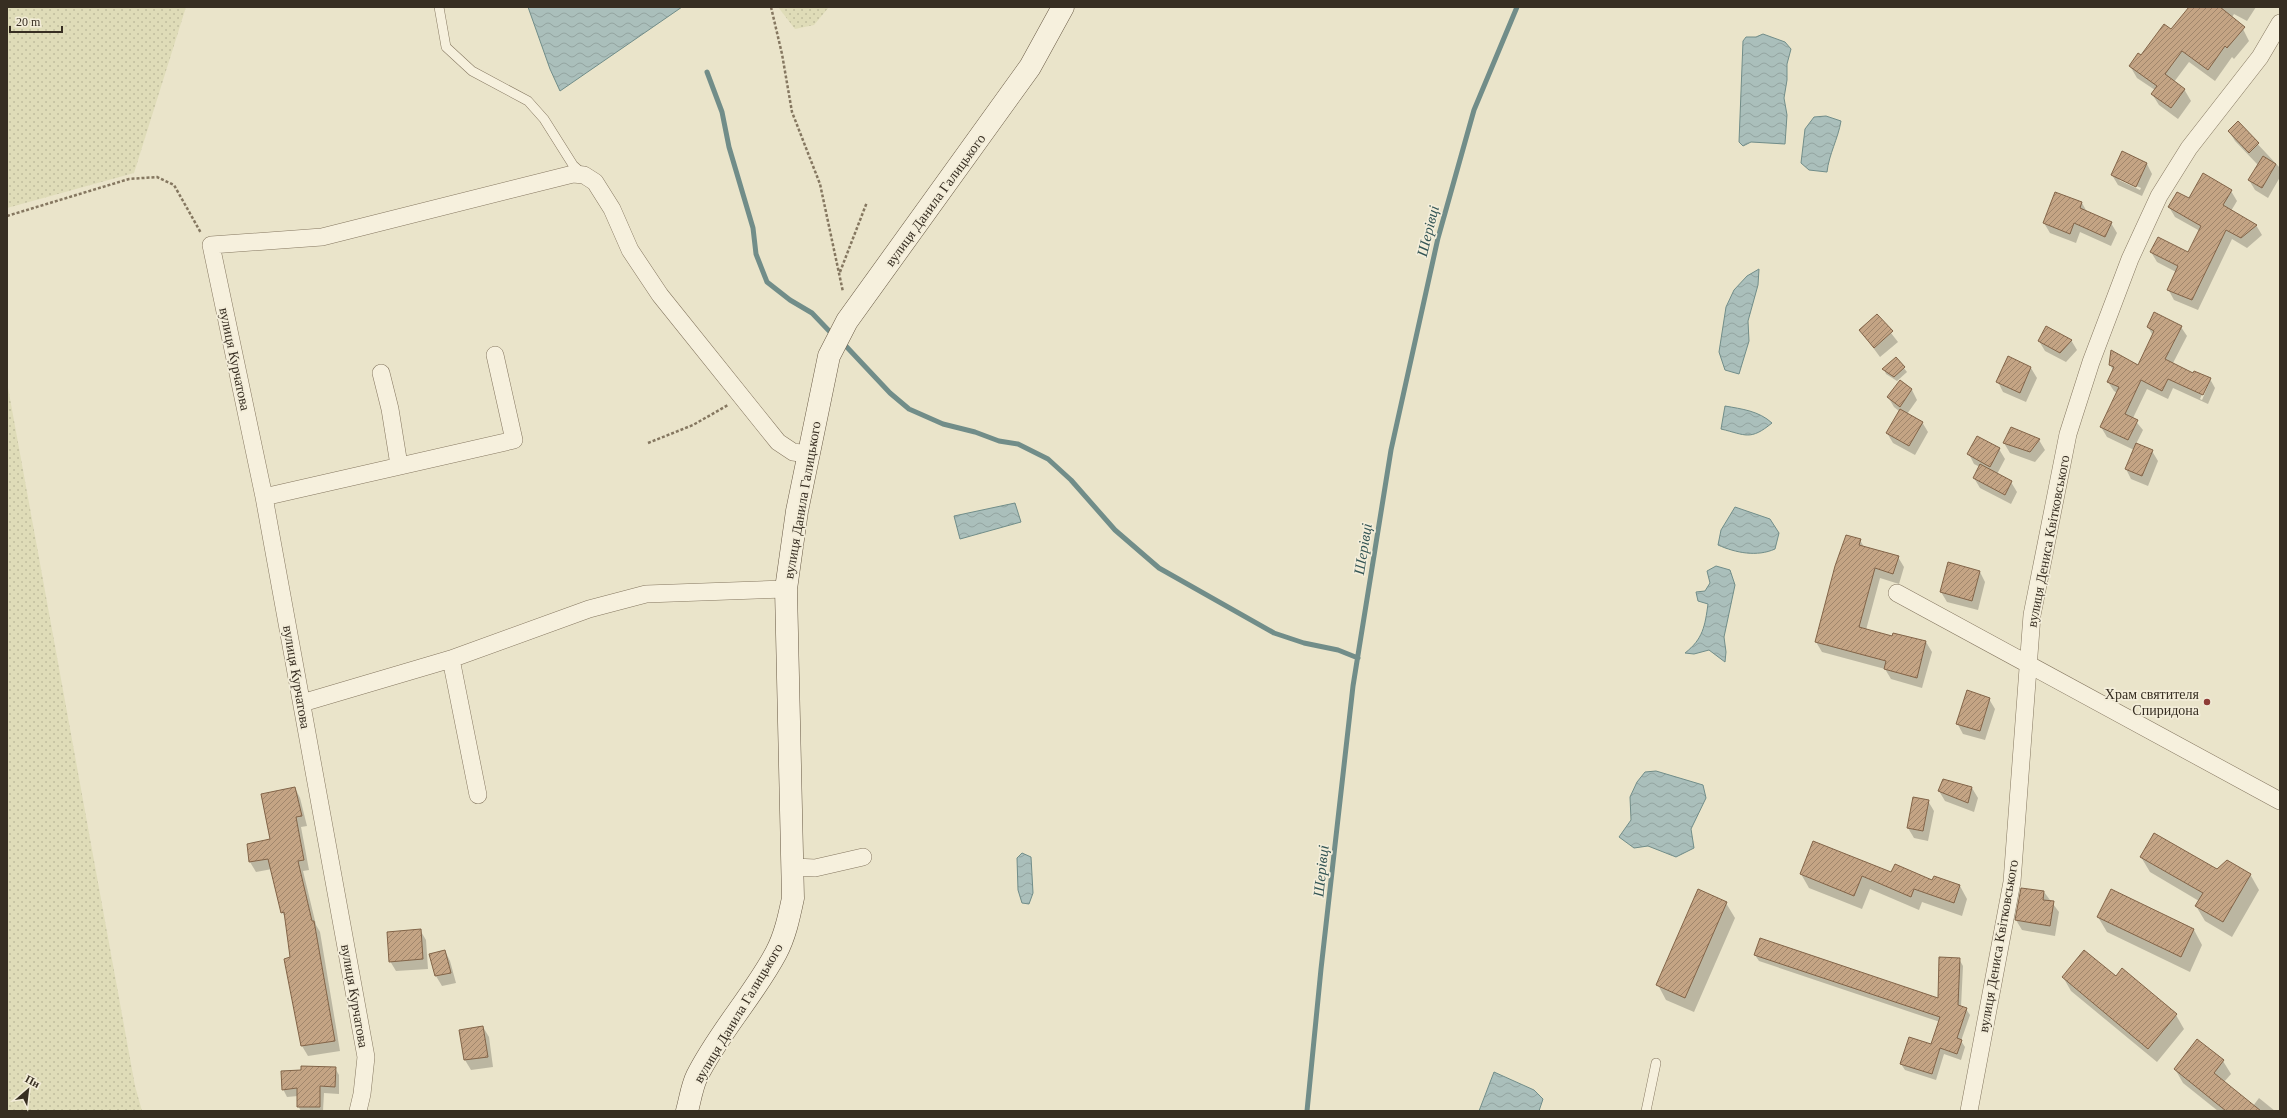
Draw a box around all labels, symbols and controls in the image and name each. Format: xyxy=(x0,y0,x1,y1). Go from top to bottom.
scale bar xyxy=(10,8,62,34)
text: 20 m xyxy=(16,15,41,29)
street label: вулиця Данила Галицького xyxy=(882,131,988,269)
water label: Шерівці xyxy=(1414,204,1442,259)
street label: вулиця Курчатова xyxy=(216,306,253,413)
street label: вулиця Данила Галицького xyxy=(781,420,824,580)
street label: вулиця Дениса Квітковського xyxy=(2024,454,2073,628)
water label: Шерівці xyxy=(1351,522,1375,577)
street label: вулиця Курчатова xyxy=(280,624,313,731)
place label: Храм святителя Спиридона xyxy=(2105,687,2200,718)
marker: Храм святителя Спиридона xyxy=(2202,697,2212,707)
water label: Шерівці xyxy=(1310,844,1332,899)
street label: вулиця Дениса Квітковського xyxy=(1976,859,2021,1034)
street label: вулиця Данила Галицького xyxy=(691,941,786,1086)
street label: вулиця Курчатова xyxy=(338,943,371,1050)
north arrow xyxy=(8,1070,48,1110)
text: Пн xyxy=(23,1072,43,1090)

